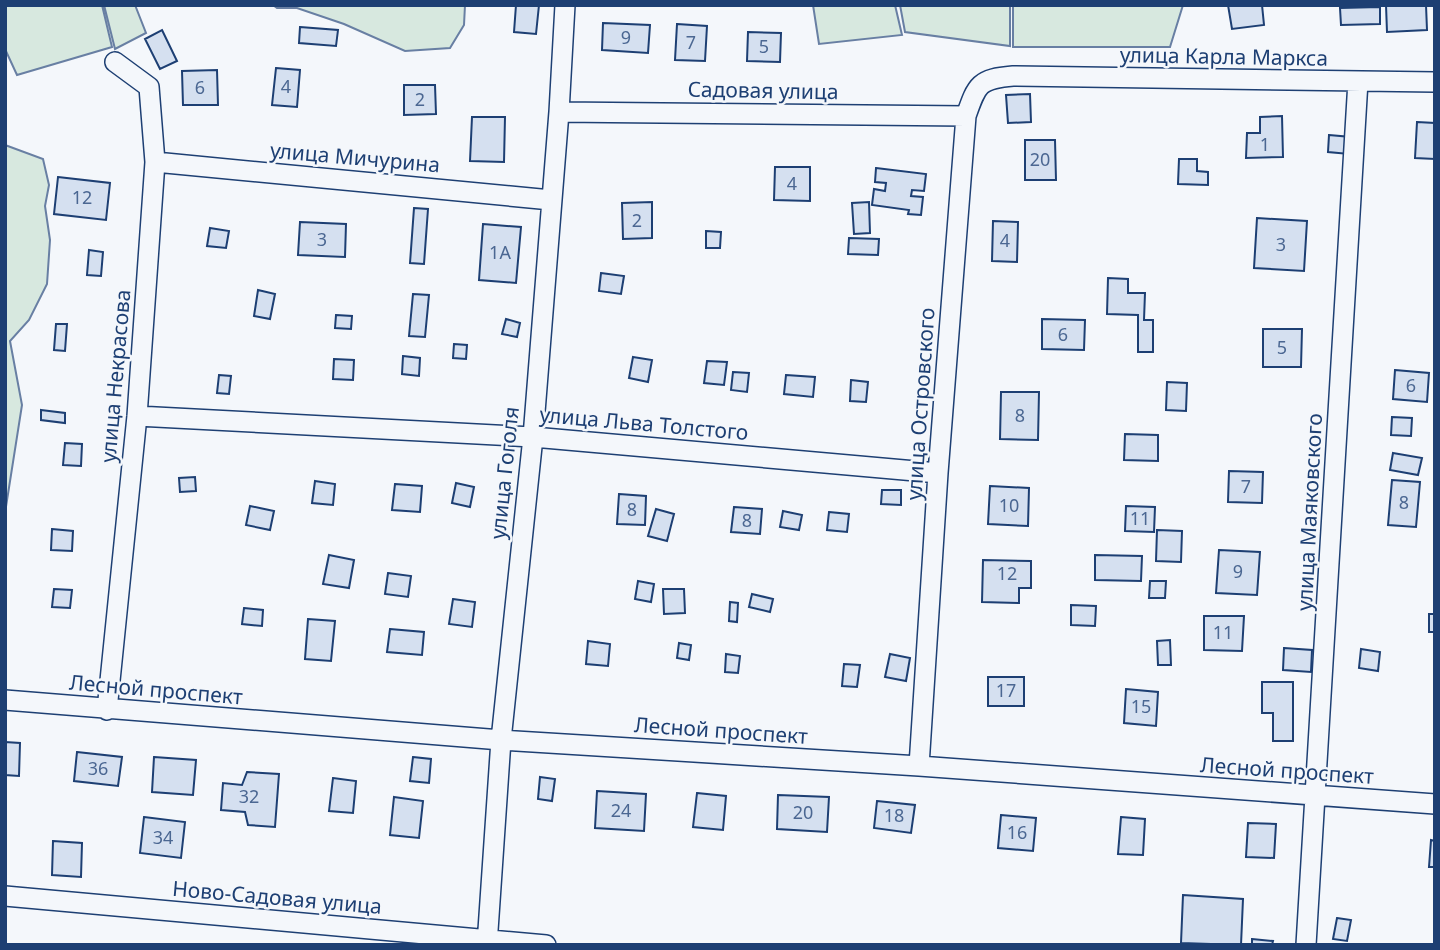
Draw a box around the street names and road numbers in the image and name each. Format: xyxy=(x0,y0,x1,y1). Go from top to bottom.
street label: улица Карла Маркса xyxy=(1120,40,1328,72)
street label: Садовая улица xyxy=(687,75,839,105)
street label: улица Мичурина xyxy=(269,136,441,178)
street label: улица Некрасова xyxy=(93,288,137,464)
street label: улица Островского xyxy=(899,307,941,501)
street label: улица Льва Толстого xyxy=(538,400,750,446)
street label: улица Гоголя xyxy=(483,405,525,541)
street label: улица Маяковского xyxy=(1290,412,1328,611)
street label: Лесной проспект xyxy=(68,667,244,711)
street label: Лесной проспект xyxy=(633,710,809,750)
street label: Лесной проспект xyxy=(1199,750,1375,790)
street label: Ново-Садовая улица xyxy=(171,874,383,920)

